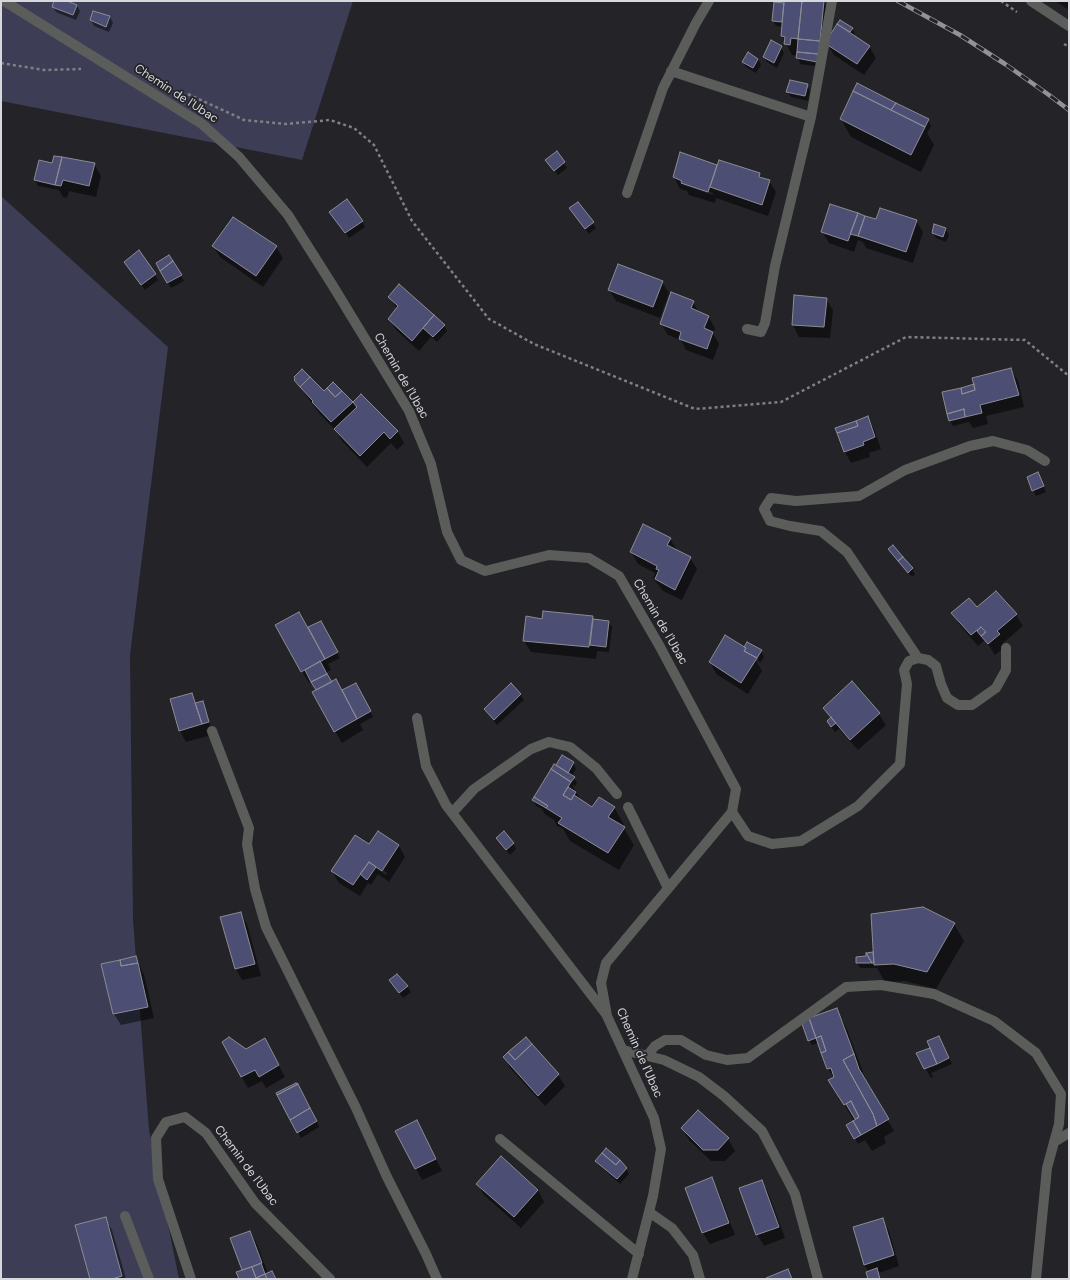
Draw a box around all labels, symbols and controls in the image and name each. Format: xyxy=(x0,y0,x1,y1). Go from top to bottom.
street label: Chemin de l'Ubac xyxy=(131,62,221,126)
street label: Chemin de l'Ubac xyxy=(371,330,431,422)
street label: Chemin de l'Ubac xyxy=(630,576,690,668)
street label: Chemin de l'Ubac xyxy=(613,1006,665,1100)
street label: Chemin de l'Ubac xyxy=(211,1123,281,1209)

